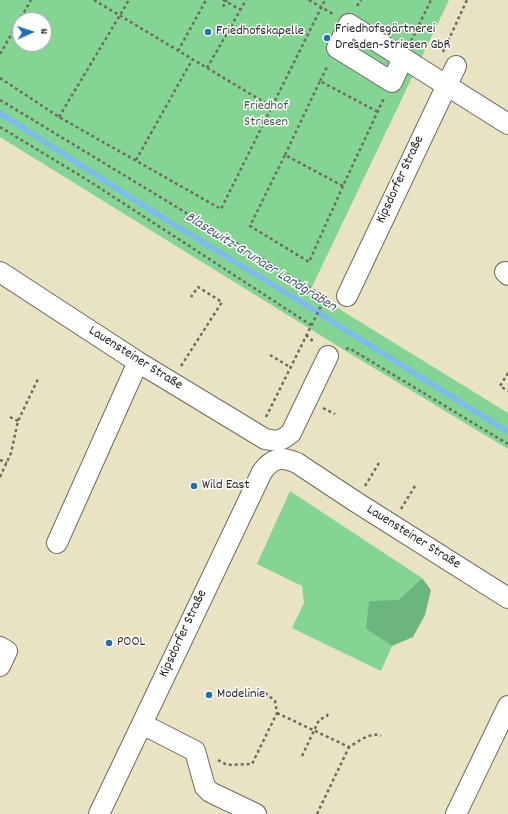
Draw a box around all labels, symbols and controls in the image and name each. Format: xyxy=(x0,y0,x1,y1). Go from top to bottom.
north arrow xyxy=(12,12,52,52)
place label: Friedhofsgärtnerei Dresden-Striesen GbR xyxy=(335,22,450,54)
place label: Friedhofskapelle xyxy=(216,24,304,40)
marker: Friedhofskapelle xyxy=(203,27,213,37)
text: N xyxy=(35,28,51,35)
marker: Friedhofsgärtnerei Dresden-Striesen GbR xyxy=(322,33,332,43)
park label: Friedhof Striesen xyxy=(244,99,288,132)
street label: Kipsdorfer Straße xyxy=(373,134,429,226)
water label: Blasewitz‐Grunaer Landgraben xyxy=(181,209,339,317)
street label: Lauensteiner Straße xyxy=(85,323,185,395)
place label: Wild East xyxy=(202,478,250,494)
marker: Wild East xyxy=(189,481,199,491)
street label: Lauensteiner Straße xyxy=(363,502,463,574)
street label: Kipsdorfer Straße xyxy=(156,588,212,680)
place label: POOL xyxy=(117,635,145,651)
marker: POOL xyxy=(104,638,114,648)
place label: Modelinie xyxy=(217,687,265,703)
marker: Modelinie xyxy=(204,690,214,700)

